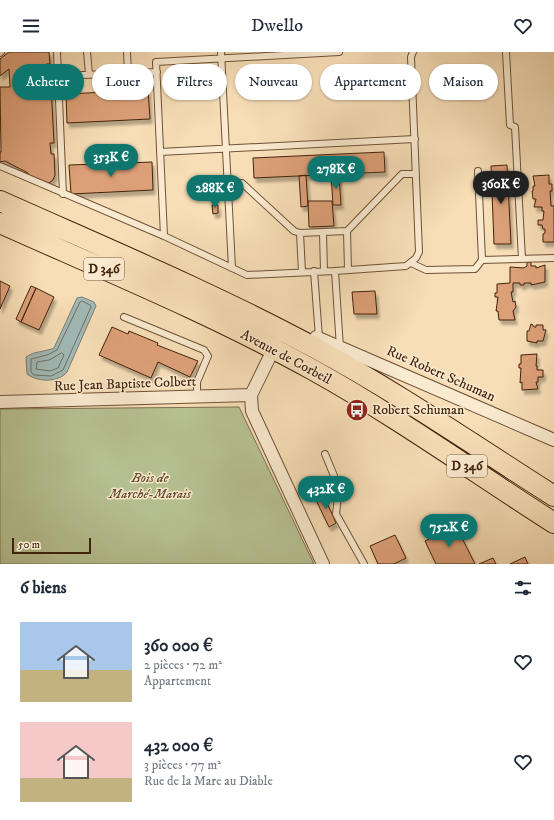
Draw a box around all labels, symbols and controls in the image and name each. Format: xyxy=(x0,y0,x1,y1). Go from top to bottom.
icon: menu xyxy=(20,15,42,37)
text: Dwello xyxy=(251,15,303,37)
icon: heart xyxy=(512,15,534,37)
chip: Acheter xyxy=(12,64,84,100)
chip: Louer xyxy=(92,64,154,100)
chip: Filtres xyxy=(162,64,227,100)
chip: Nouveau xyxy=(235,64,312,100)
chip: Appartement xyxy=(320,64,421,100)
chip: Maison xyxy=(429,64,498,100)
pin: 353K € xyxy=(78,144,144,178)
text: 353K € xyxy=(93,149,129,165)
pin: 278K € xyxy=(303,156,369,190)
text: 278K € xyxy=(317,161,355,177)
pin: 360K € xyxy=(468,171,534,205)
pin: 288K € xyxy=(182,175,248,209)
text: 360K € xyxy=(482,176,520,192)
text: 288K € xyxy=(196,180,234,196)
road number: D 346 xyxy=(84,258,124,280)
street label: Avenue de Corbeil xyxy=(237,325,335,389)
street label: Rue Robert Schuman xyxy=(384,342,499,406)
street label: Rue Jean Baptiste Colbert xyxy=(53,373,197,395)
bus stop icon: Robert Schuman xyxy=(344,397,370,423)
place label: Robert Schuman xyxy=(372,401,465,419)
road number: D 346 xyxy=(447,455,487,477)
park label: Bois de Marché-Marais xyxy=(108,469,192,503)
pin: 432K € xyxy=(293,476,359,510)
text: 432K € xyxy=(307,481,345,497)
pin: 752K € xyxy=(416,514,482,548)
text: 752K € xyxy=(429,519,469,535)
scale bar xyxy=(12,536,91,555)
text: 50 m xyxy=(18,538,40,552)
text: 6 biens xyxy=(20,577,66,599)
icon: filters xyxy=(512,577,534,599)
text: 360 000 € xyxy=(144,635,213,657)
icon: home xyxy=(52,638,100,686)
icon: heart xyxy=(512,651,534,673)
text: 2 pièces · 72 m² xyxy=(144,657,222,673)
text: Appartement xyxy=(144,673,211,689)
text: 432 000 € xyxy=(144,735,213,757)
icon: home xyxy=(52,738,100,786)
icon: heart xyxy=(512,751,534,773)
text: 3 pièces · 77 m² xyxy=(144,757,221,773)
text: Rue de la Mare au Diable xyxy=(144,773,273,789)

